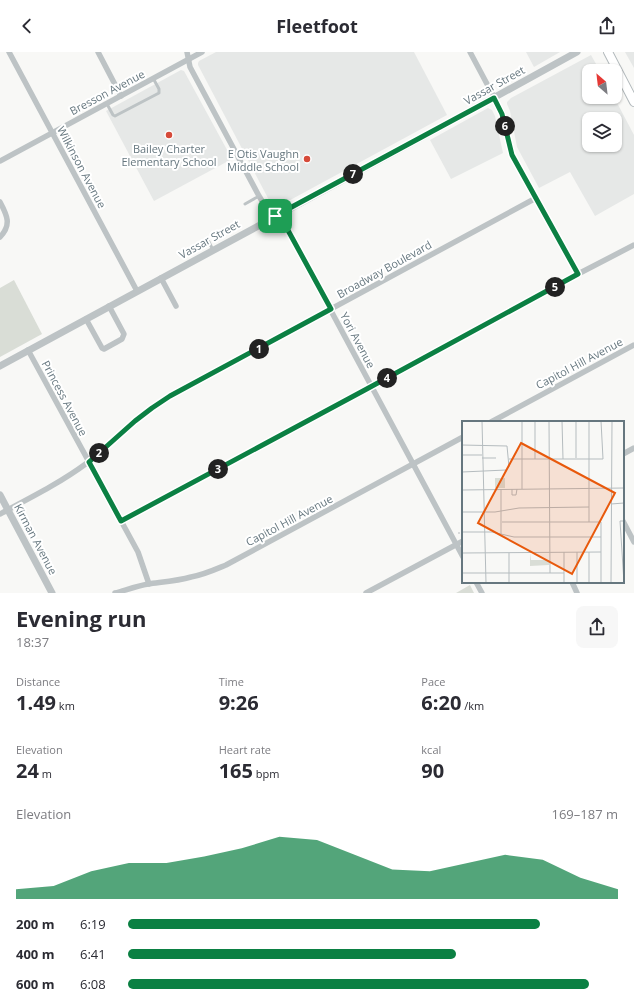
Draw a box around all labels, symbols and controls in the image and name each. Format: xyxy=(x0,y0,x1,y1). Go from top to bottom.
text: Fleetfoot xyxy=(276,14,358,38)
icon: back xyxy=(16,15,38,37)
icon: share xyxy=(596,15,618,37)
street label: Vassar Street xyxy=(461,62,527,108)
north arrow xyxy=(582,64,622,104)
map controls xyxy=(582,64,622,152)
street label: Bresson Avenue xyxy=(67,66,147,118)
button: layers xyxy=(582,112,622,152)
pin: 6 xyxy=(495,116,515,136)
text: 6 xyxy=(502,118,508,133)
street label: Wilkinson Avenue xyxy=(54,123,110,211)
marker: Bailey Charter Elementary School xyxy=(164,130,174,140)
place label: Bailey Charter Elementary School xyxy=(121,141,217,169)
place label: E Otis Vaughn Middle School xyxy=(227,146,299,174)
marker: E Otis Vaughn Middle School xyxy=(302,154,312,164)
pin: 7 xyxy=(343,164,363,184)
text: 7 xyxy=(350,166,356,181)
pin xyxy=(258,199,292,233)
icon: arrive xyxy=(264,205,286,227)
street label: Vassar Street xyxy=(176,216,242,262)
street label: Broadway Boulevard xyxy=(334,237,434,301)
pin: 5 xyxy=(545,277,565,297)
text: 5 xyxy=(552,279,558,294)
street label: Yori Avenue xyxy=(337,309,379,371)
street label: Capitol Hill Avenue xyxy=(533,334,625,392)
pin: 1 xyxy=(249,339,269,359)
text: 1 xyxy=(256,341,262,356)
street label: Princess Avenue xyxy=(39,358,91,438)
pin: 4 xyxy=(377,368,397,388)
text: 4 xyxy=(384,370,390,385)
inset map xyxy=(462,421,624,583)
pin: 2 xyxy=(89,443,109,463)
text: 2 xyxy=(96,445,102,460)
pin: 3 xyxy=(208,459,228,479)
text: 3 xyxy=(215,461,221,476)
street label: Capitol Hill Avenue xyxy=(243,491,335,549)
street label: Kirman Avenue xyxy=(11,501,61,577)
text: Evening run xyxy=(16,603,147,633)
button: share xyxy=(576,606,618,648)
text: 18:37 xyxy=(16,633,49,651)
text: Distance xyxy=(16,674,60,689)
text: Time xyxy=(219,674,244,689)
text: Pace xyxy=(421,674,446,689)
text: 1.49 xyxy=(16,689,56,716)
text: 9:26 xyxy=(219,689,259,716)
text: 6:20 xyxy=(421,689,461,716)
text: km xyxy=(56,698,75,713)
text: /km xyxy=(461,698,484,713)
text: Elevation xyxy=(16,742,63,757)
text: Heart rate xyxy=(219,742,271,757)
text: kcal xyxy=(421,742,441,757)
text: 24 xyxy=(16,757,39,784)
text: 165 xyxy=(219,757,253,784)
text: 90 xyxy=(421,757,444,784)
text: m xyxy=(39,766,52,781)
text: bpm xyxy=(253,766,279,781)
text: Elevation xyxy=(16,805,71,823)
text: 169–187 m xyxy=(551,805,618,823)
text: 200 m xyxy=(16,915,54,933)
text: 6:19 xyxy=(80,915,106,933)
text: 400 m xyxy=(16,945,54,963)
text: 6:41 xyxy=(80,945,106,963)
text: 600 m xyxy=(16,975,54,993)
text: 6:08 xyxy=(80,975,106,993)

